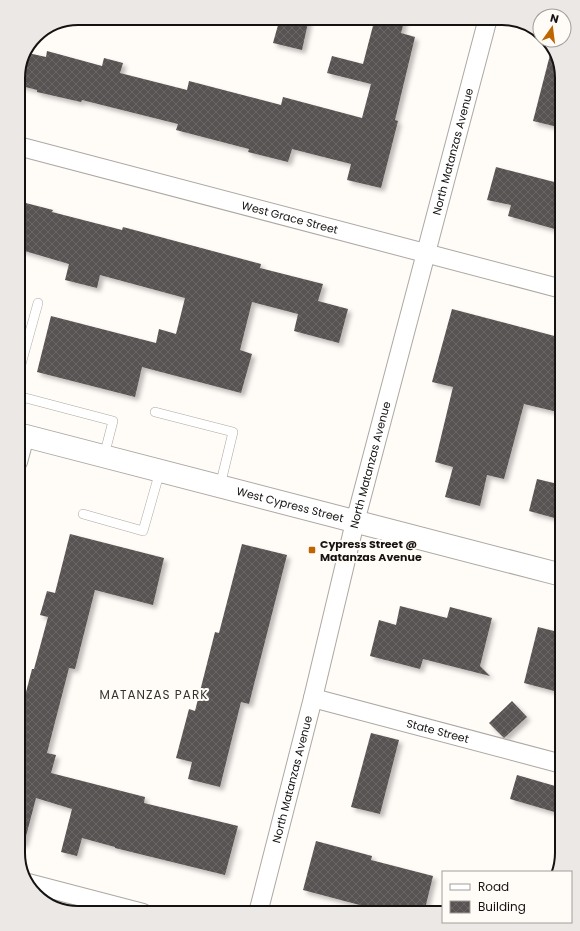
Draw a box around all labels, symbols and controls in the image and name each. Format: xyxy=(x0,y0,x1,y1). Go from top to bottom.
north arrow xyxy=(532,8,572,48)
text: N xyxy=(548,10,560,27)
street label: North Matanzas Avenue xyxy=(428,86,477,217)
street label: West Grace Street xyxy=(240,197,340,238)
street label: North Matanzas Avenue xyxy=(346,399,395,530)
street label: West Cypress Street xyxy=(235,483,345,526)
place label: Cypress Street @ Matanzas Avenue xyxy=(320,536,422,565)
marker: Cypress Street @ Matanzas Avenue xyxy=(307,545,317,555)
district label: MATANZAS PARK xyxy=(100,686,208,703)
street label: North Matanzas Avenue xyxy=(268,714,316,845)
street label: State Street xyxy=(405,715,471,747)
legend xyxy=(442,871,572,923)
text: Road xyxy=(478,878,509,895)
text: Building xyxy=(478,898,526,915)

